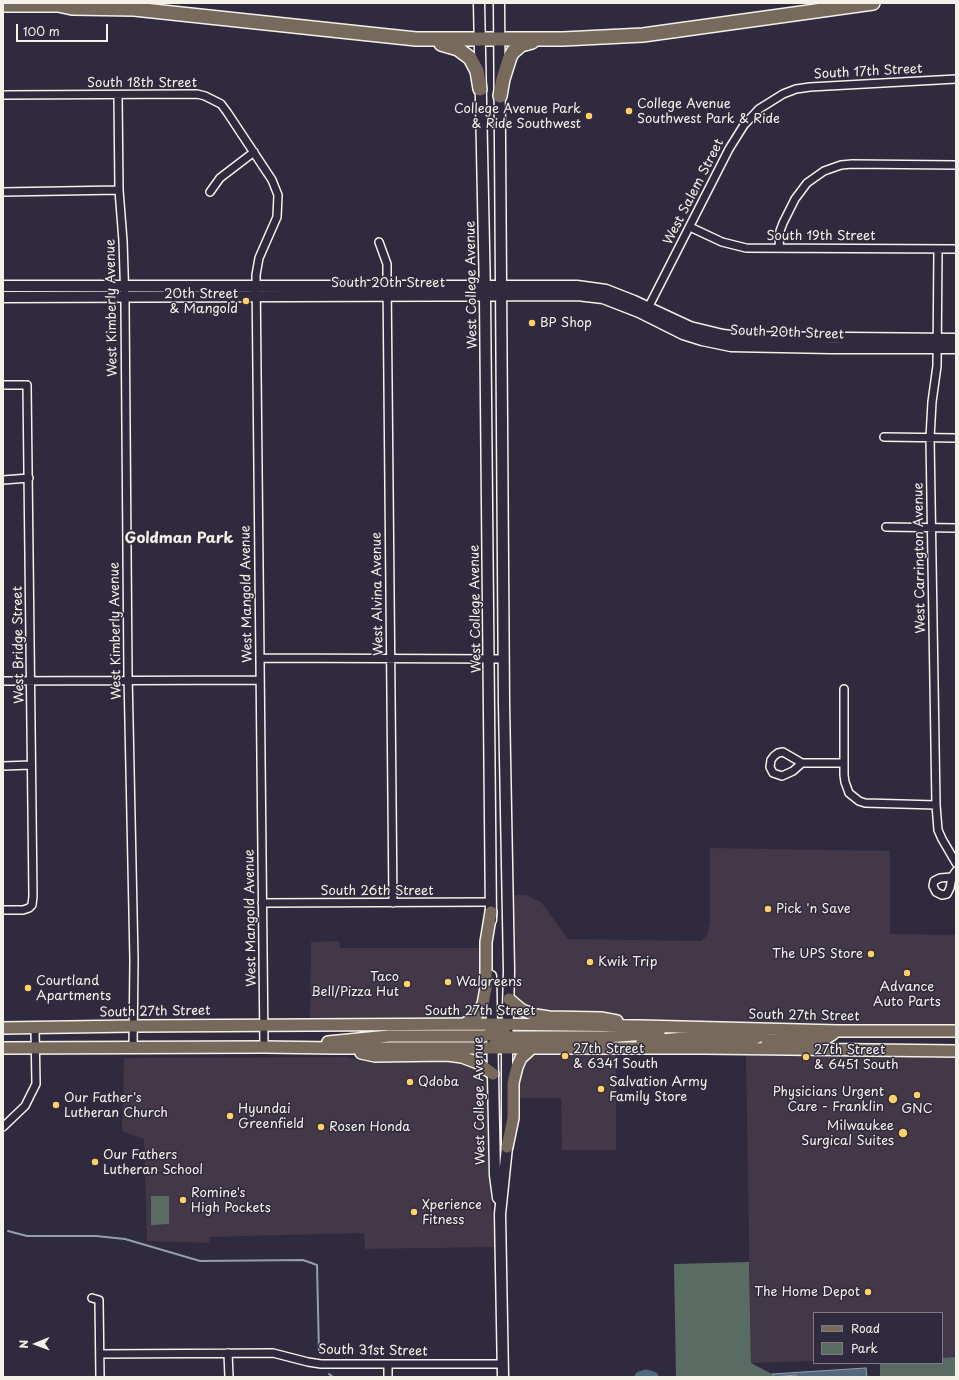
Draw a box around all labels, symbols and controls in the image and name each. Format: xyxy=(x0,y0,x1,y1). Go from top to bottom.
scale bar xyxy=(18,16,110,42)
text: 100 m xyxy=(23,22,60,40)
street label: South 17th Street xyxy=(813,61,923,83)
street label: South 18th Street xyxy=(87,75,197,91)
place label: College Avenue Southwest Park & Ride xyxy=(637,96,780,127)
place label: College Avenue Park & Ride Southwest xyxy=(454,101,581,132)
marker: College Avenue Southwest Park & Ride xyxy=(624,106,634,116)
marker: College Avenue Park & Ride Southwest xyxy=(584,111,594,121)
street label: West Salem Street xyxy=(661,136,727,248)
street label: West College Avenue xyxy=(463,221,481,349)
street label: South 19th Street xyxy=(766,228,876,244)
street label: West Kimberly Avenue xyxy=(103,239,121,377)
street label: South 20th Street xyxy=(331,275,445,291)
place label: 20th Street & Mangold xyxy=(164,286,238,317)
marker: 20th Street & Mangold xyxy=(241,296,251,306)
place label: BP Shop xyxy=(540,315,592,331)
marker: BP Shop xyxy=(527,318,537,328)
street label: South 20th Street xyxy=(730,323,844,343)
street label: West Carrington Avenue xyxy=(911,482,929,634)
street label: West Mangold Avenue xyxy=(238,525,256,663)
district label: Goldman Park xyxy=(125,530,233,548)
street label: West Alvina Avenue xyxy=(369,532,387,656)
street label: West College Avenue xyxy=(467,545,485,673)
street label: West Kimberly Avenue xyxy=(107,562,125,700)
street label: West Bridge Street xyxy=(10,586,28,704)
street label: West Mangold Avenue xyxy=(242,849,260,987)
street label: South 26th Street xyxy=(320,883,434,899)
place label: Pick 'n Save xyxy=(776,901,851,917)
marker: Pick 'n Save xyxy=(763,904,773,914)
place label: The UPS Store xyxy=(772,946,863,962)
marker: The UPS Store xyxy=(866,949,876,959)
place label: Kwik Trip xyxy=(598,954,657,970)
marker: Kwik Trip xyxy=(585,957,595,967)
marker: Advance Auto Parts xyxy=(902,968,912,978)
place label: Taco Bell/Pizza Hut xyxy=(311,969,399,1000)
place label: Courtland Apartments xyxy=(36,973,111,1004)
place label: Walgreens xyxy=(456,974,522,990)
marker: Walgreens xyxy=(443,977,453,987)
marker: Taco Bell/Pizza Hut xyxy=(402,979,412,989)
place label: Advance Auto Parts xyxy=(873,979,941,1010)
marker: Courtland Apartments xyxy=(23,983,33,993)
street label: South 27th Street xyxy=(99,1003,211,1021)
street label: South 27th Street xyxy=(424,1003,536,1019)
street label: South 27th Street xyxy=(748,1007,860,1025)
street label: West College Avenue xyxy=(471,1037,489,1165)
place label: 27th Street & 6341 South xyxy=(573,1041,658,1072)
place label: 27th Street & 6451 South xyxy=(814,1042,898,1073)
marker: 27th Street & 6341 South xyxy=(560,1051,570,1061)
marker: 27th Street & 6451 South xyxy=(801,1052,811,1062)
place label: Qdoba xyxy=(418,1074,459,1090)
place label: Salvation Army Family Store xyxy=(609,1074,707,1105)
marker: Qdoba xyxy=(405,1077,415,1087)
marker: Salvation Army Family Store xyxy=(596,1084,606,1094)
place label: Physicians Urgent Care - Franklin xyxy=(773,1084,884,1115)
place label: Our Father's Lutheran Church xyxy=(64,1090,168,1121)
marker: GNC xyxy=(912,1090,922,1100)
marker: Physicians Urgent Care - Franklin xyxy=(887,1093,899,1105)
marker: Our Father's Lutheran Church xyxy=(51,1100,61,1110)
place label: Hyundai Greenfield xyxy=(238,1101,304,1132)
place label: GNC xyxy=(901,1101,933,1117)
marker: Hyundai Greenfield xyxy=(225,1111,235,1121)
place label: Milwaukee Surgical Suites xyxy=(801,1118,894,1149)
place label: Rosen Honda xyxy=(329,1119,410,1135)
marker: Rosen Honda xyxy=(316,1122,326,1132)
marker: Milwaukee Surgical Suites xyxy=(897,1127,909,1139)
place label: Our Fathers Lutheran School xyxy=(103,1147,203,1178)
marker: Our Fathers Lutheran School xyxy=(90,1157,100,1167)
place label: Romine's High Pockets xyxy=(191,1185,271,1216)
marker: Romine's High Pockets xyxy=(178,1195,188,1205)
place label: Xperience Fitness xyxy=(422,1197,482,1228)
marker: Xperience Fitness xyxy=(409,1207,419,1217)
place label: The Home Depot xyxy=(754,1284,860,1300)
marker: The Home Depot xyxy=(863,1287,873,1297)
legend xyxy=(813,1312,943,1364)
text: Road xyxy=(851,1319,880,1337)
north arrow xyxy=(16,1324,56,1364)
text: Park xyxy=(851,1339,878,1357)
text: N xyxy=(15,1340,32,1349)
street label: South 31st Street xyxy=(318,1342,428,1360)

